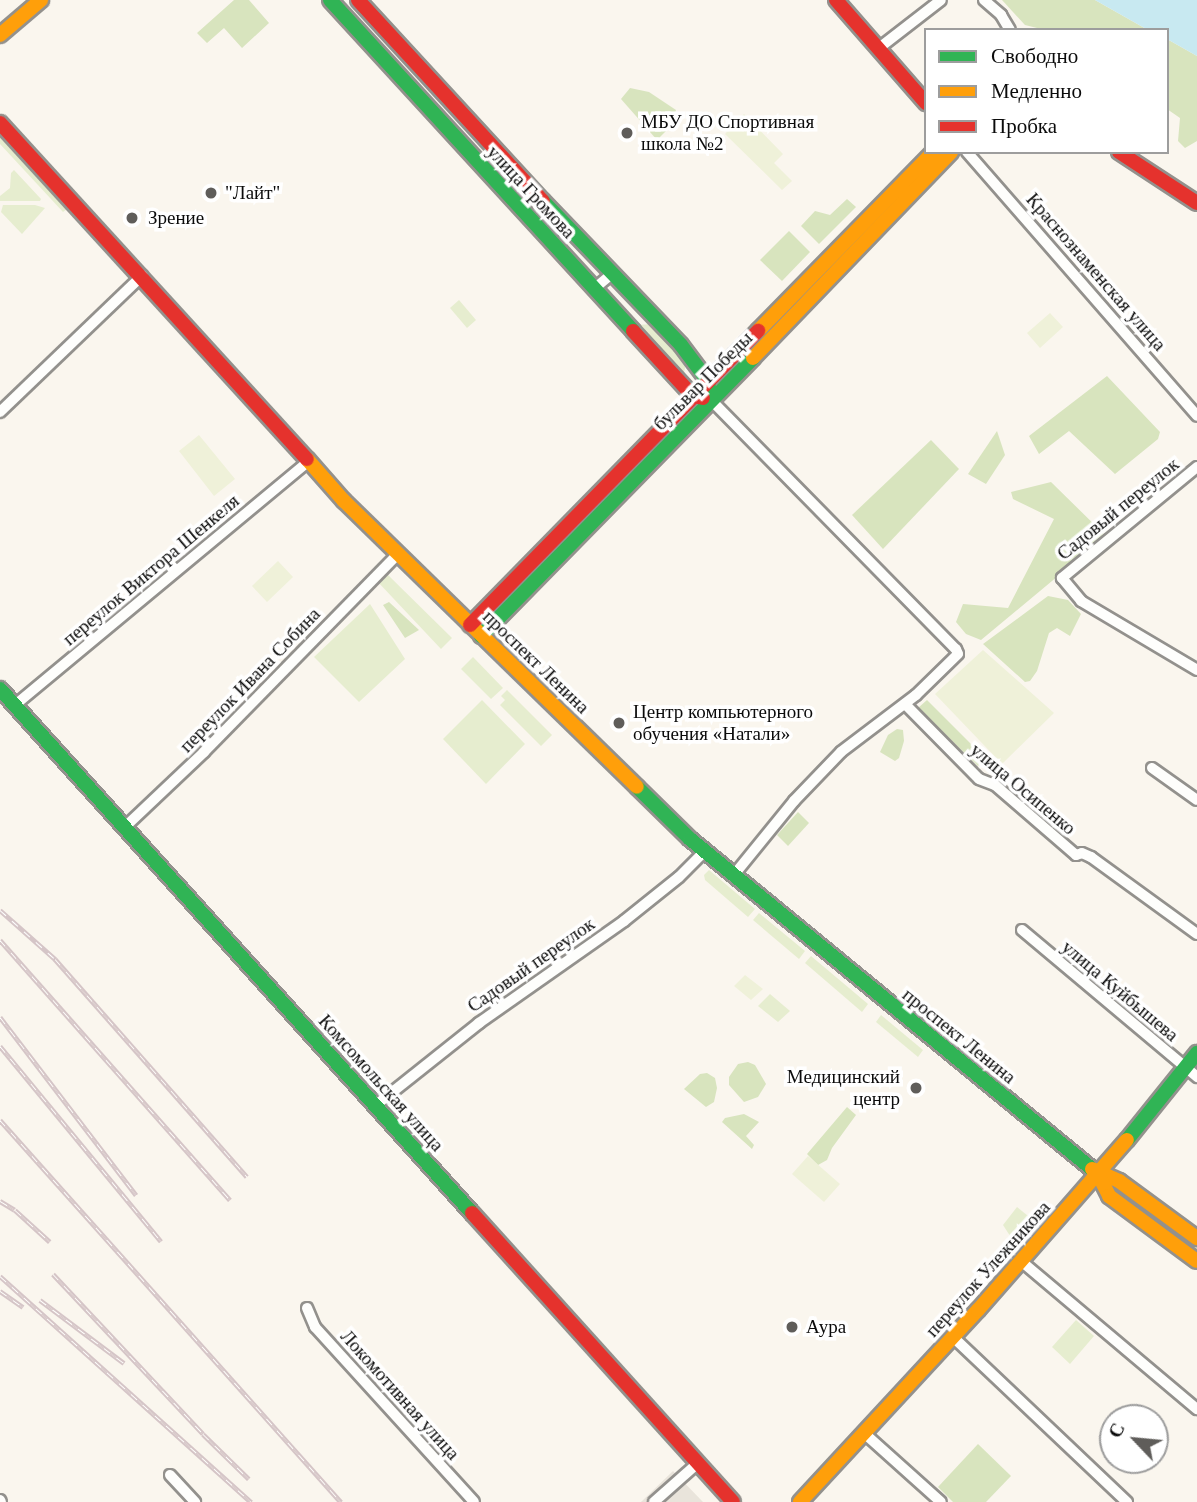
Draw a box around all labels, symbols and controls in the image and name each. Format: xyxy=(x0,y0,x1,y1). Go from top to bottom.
legend xyxy=(924,28,1169,154)
text: Свободно xyxy=(991,44,1078,68)
text: Медленно xyxy=(991,79,1082,103)
place label: МБУ ДО Спортивная школа №2 xyxy=(641,111,814,155)
text: Пробка xyxy=(991,114,1057,138)
marker: МБУ ДО Спортивная школа №2 xyxy=(619,125,635,141)
street label: улица Громова xyxy=(482,141,580,243)
place label: "Лайт" xyxy=(225,182,280,204)
marker: "Лайт" xyxy=(203,185,219,201)
street label: Краснознаменская улица xyxy=(1021,188,1171,356)
place label: Зрение xyxy=(148,207,204,229)
marker: Зрение xyxy=(122,208,142,228)
street label: бульвар Победы xyxy=(649,327,757,435)
street label: Садовый переулок xyxy=(1053,453,1183,565)
street label: переулок Виктора Шенкеля xyxy=(58,490,244,650)
street label: переулок Ивана Собина xyxy=(175,603,325,757)
street label: проспект Ленина xyxy=(478,606,594,718)
place label: Центр компьютерного обучения «Натали» xyxy=(633,701,813,745)
marker: Центр компьютерного обучения «Натали» xyxy=(611,715,627,731)
street label: улица Осипенко xyxy=(966,738,1080,840)
street label: Садовый переулок xyxy=(463,913,599,1017)
street label: улица Куйбышева xyxy=(1057,936,1183,1046)
street label: проспект Ленина xyxy=(898,983,1020,1089)
street label: Комсомольская улица xyxy=(314,1010,448,1156)
place label: Медицинский центр xyxy=(787,1066,900,1110)
marker: Медицинский центр xyxy=(906,1078,926,1098)
street label: переулок Улежникова xyxy=(921,1196,1055,1342)
place label: Аура xyxy=(806,1316,846,1338)
marker: Аура xyxy=(784,1319,800,1335)
street label: Локомотивная улица xyxy=(336,1325,464,1465)
north arrow xyxy=(1099,1404,1169,1474)
text: С xyxy=(1104,1420,1129,1441)

